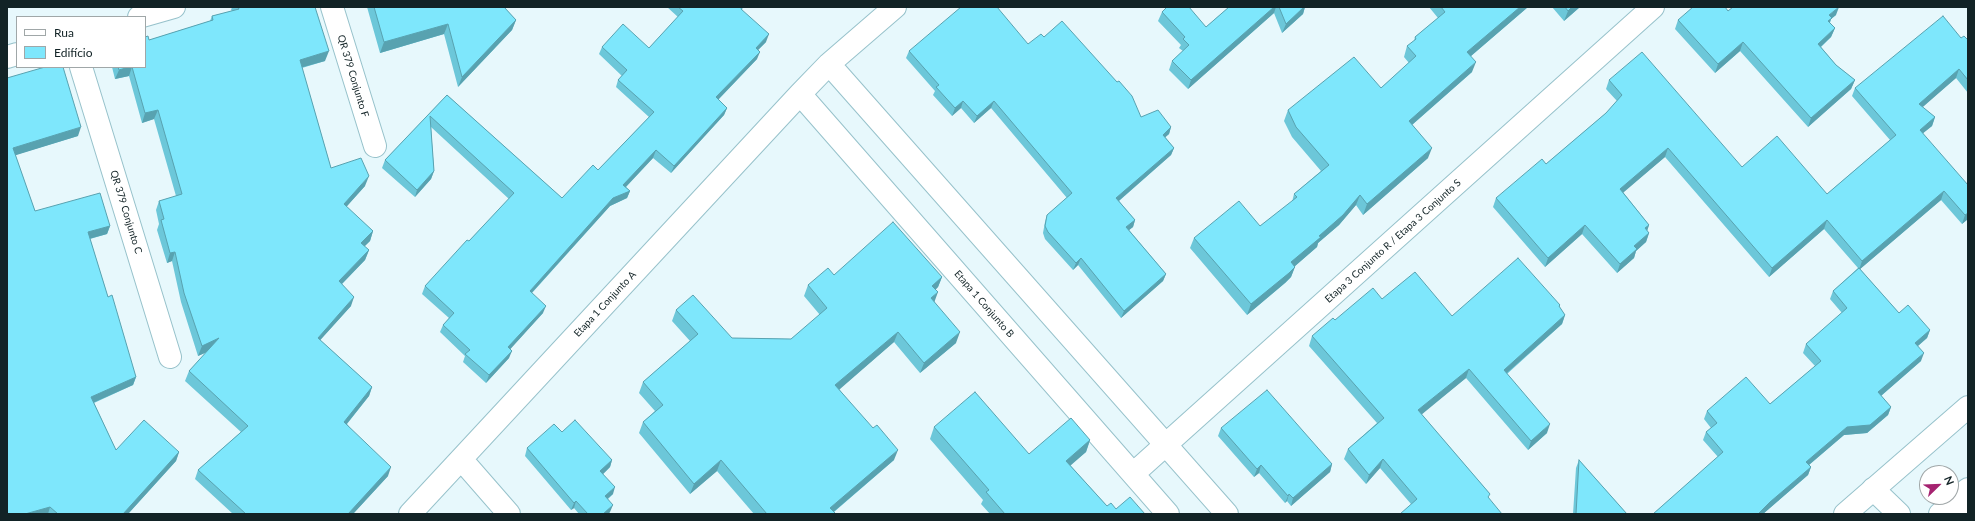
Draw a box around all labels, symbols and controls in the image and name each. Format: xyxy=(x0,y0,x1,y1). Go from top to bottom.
legend xyxy=(16,16,146,68)
text: Rua xyxy=(54,25,74,40)
street label: QR 379 Conjunto F xyxy=(335,33,371,119)
text: Edifício xyxy=(54,45,93,60)
street label: QR 379 Conjunto C xyxy=(108,169,144,255)
street label: Etapa 3 Conjunto R / Etapa 3 Conjunto S xyxy=(1323,177,1463,305)
street label: Etapa 1 Conjunto B xyxy=(952,268,1016,340)
street label: Etapa 1 Conjunto A xyxy=(571,269,639,339)
north arrow xyxy=(1919,465,1959,505)
text: N xyxy=(1942,474,1957,487)

